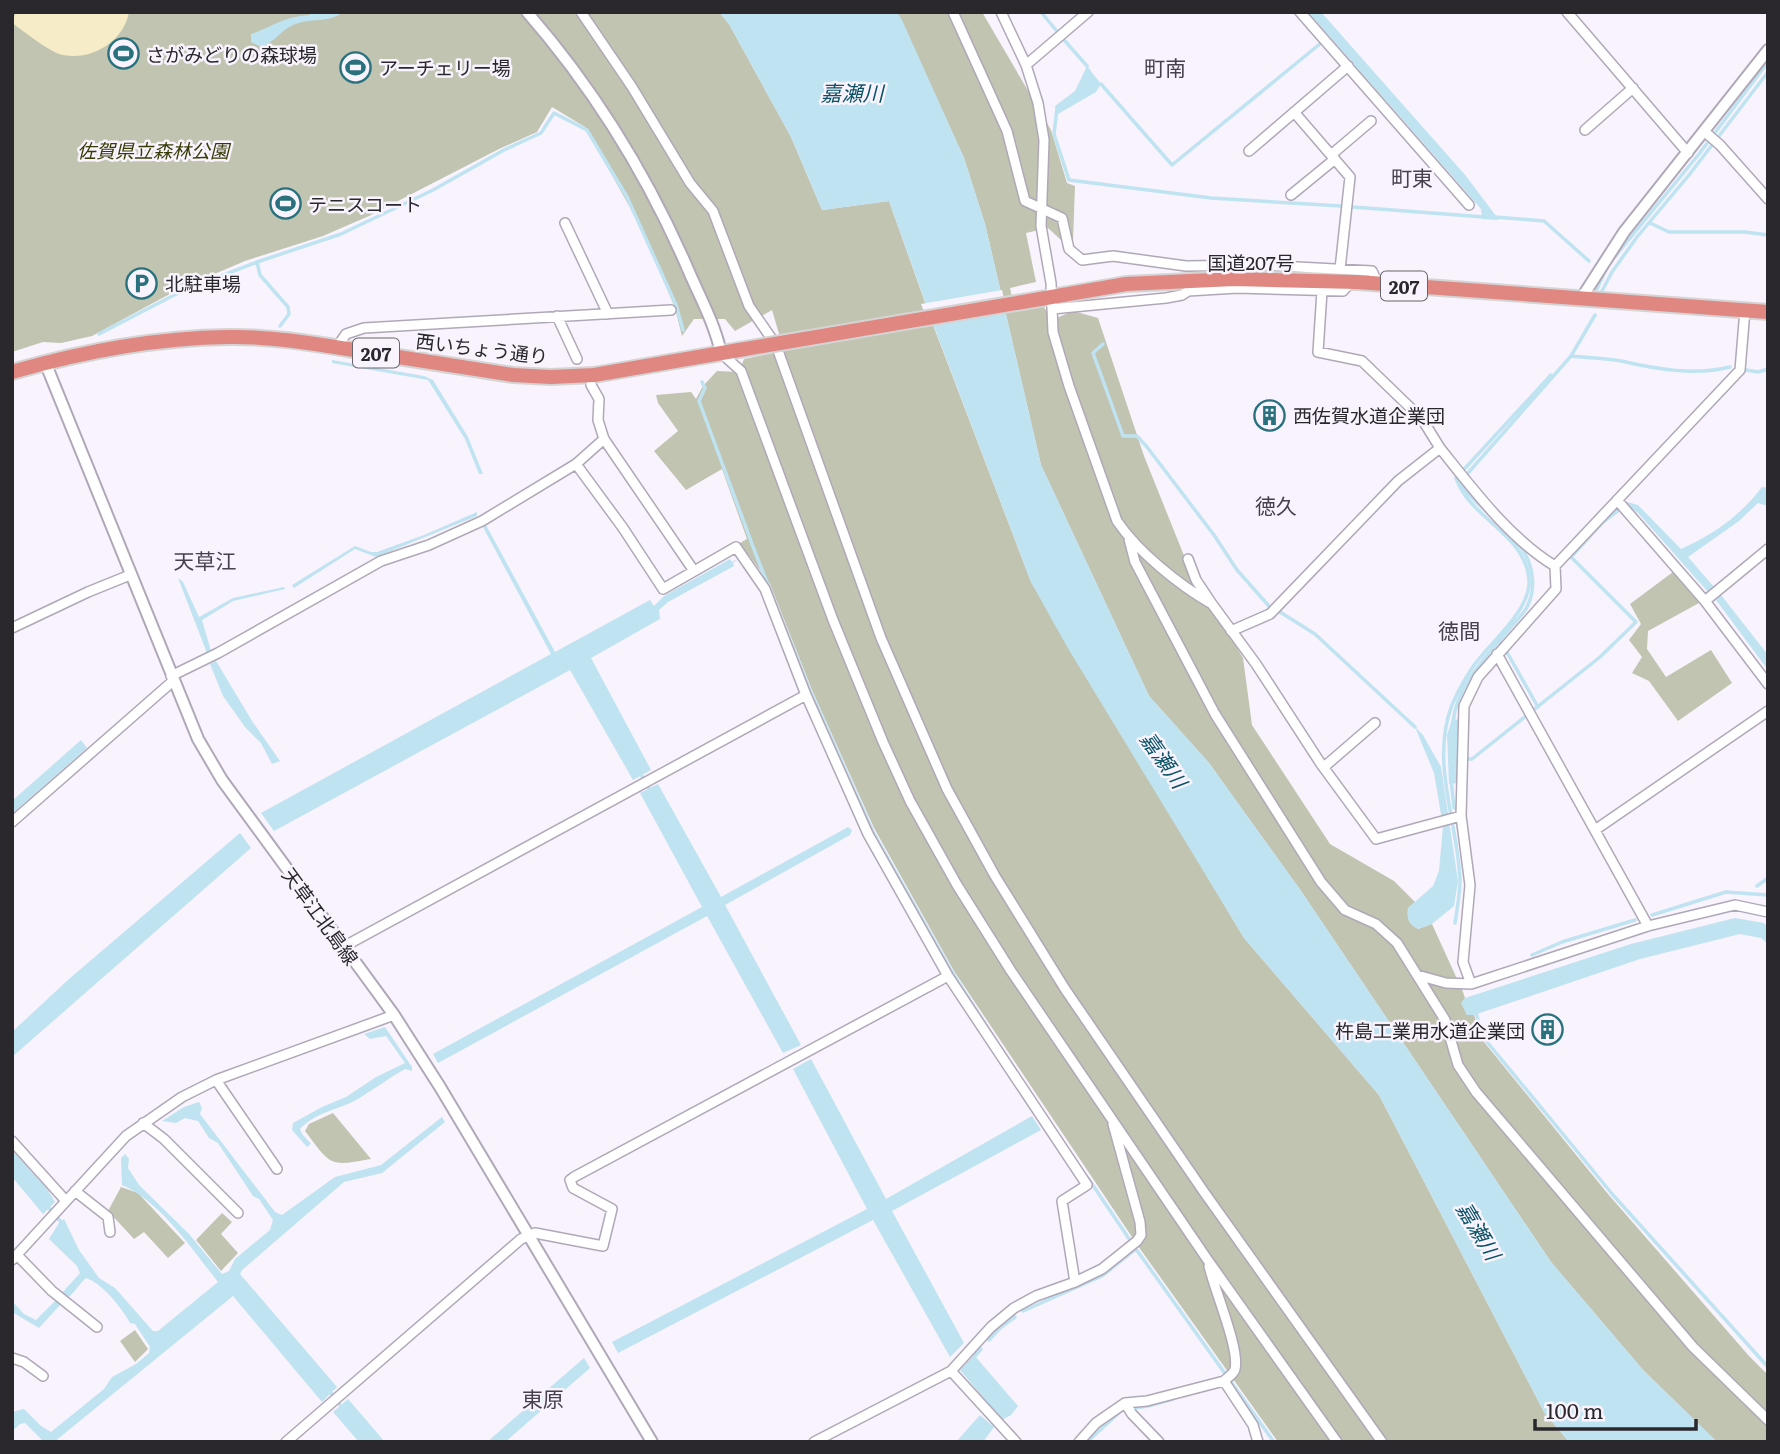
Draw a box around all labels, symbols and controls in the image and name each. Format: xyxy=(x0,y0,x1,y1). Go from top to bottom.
sports icon: さがみどりの森球場 xyxy=(106,37,140,71)
place label: さがみどりの森球場 xyxy=(146,40,317,68)
sports icon: アーチェリー場 xyxy=(339,50,373,84)
district label: 町南 xyxy=(1144,51,1186,82)
place label: アーチェリー場 xyxy=(379,53,511,81)
water label: 嘉瀬川 xyxy=(821,76,885,107)
park label: 佐賀県立森林公園 xyxy=(77,136,232,164)
district label: 町東 xyxy=(1391,161,1433,192)
sports icon: テニスコート xyxy=(268,187,302,221)
place label: テニスコート xyxy=(308,190,422,218)
street label: 国道207号 xyxy=(1207,248,1295,276)
parking icon: 北駐車場 xyxy=(125,266,159,300)
place label: 北駐車場 xyxy=(165,269,241,297)
road number: 207 xyxy=(1381,272,1427,300)
street label: 西いちょう通り xyxy=(414,326,550,370)
road number: 207 xyxy=(353,338,399,368)
building icon: 西佐賀水道企業団 xyxy=(1253,398,1287,432)
place label: 西佐賀水道企業団 xyxy=(1293,401,1445,429)
district label: 徳久 xyxy=(1255,489,1297,520)
district label: 天草江 xyxy=(174,544,237,575)
district label: 徳間 xyxy=(1438,614,1480,645)
water label: 嘉瀬川 xyxy=(1134,724,1197,795)
street label: 天草江北島線 xyxy=(276,862,366,970)
building icon: 杵島工業用水道企業団 xyxy=(1531,1013,1565,1047)
place label: 杵島工業用水道企業団 xyxy=(1335,1016,1525,1044)
water label: 嘉瀬川 xyxy=(1450,1195,1511,1267)
district label: 東原 xyxy=(522,1382,564,1413)
scale bar xyxy=(1535,1388,1696,1432)
text: 100 m xyxy=(1546,1394,1603,1425)

